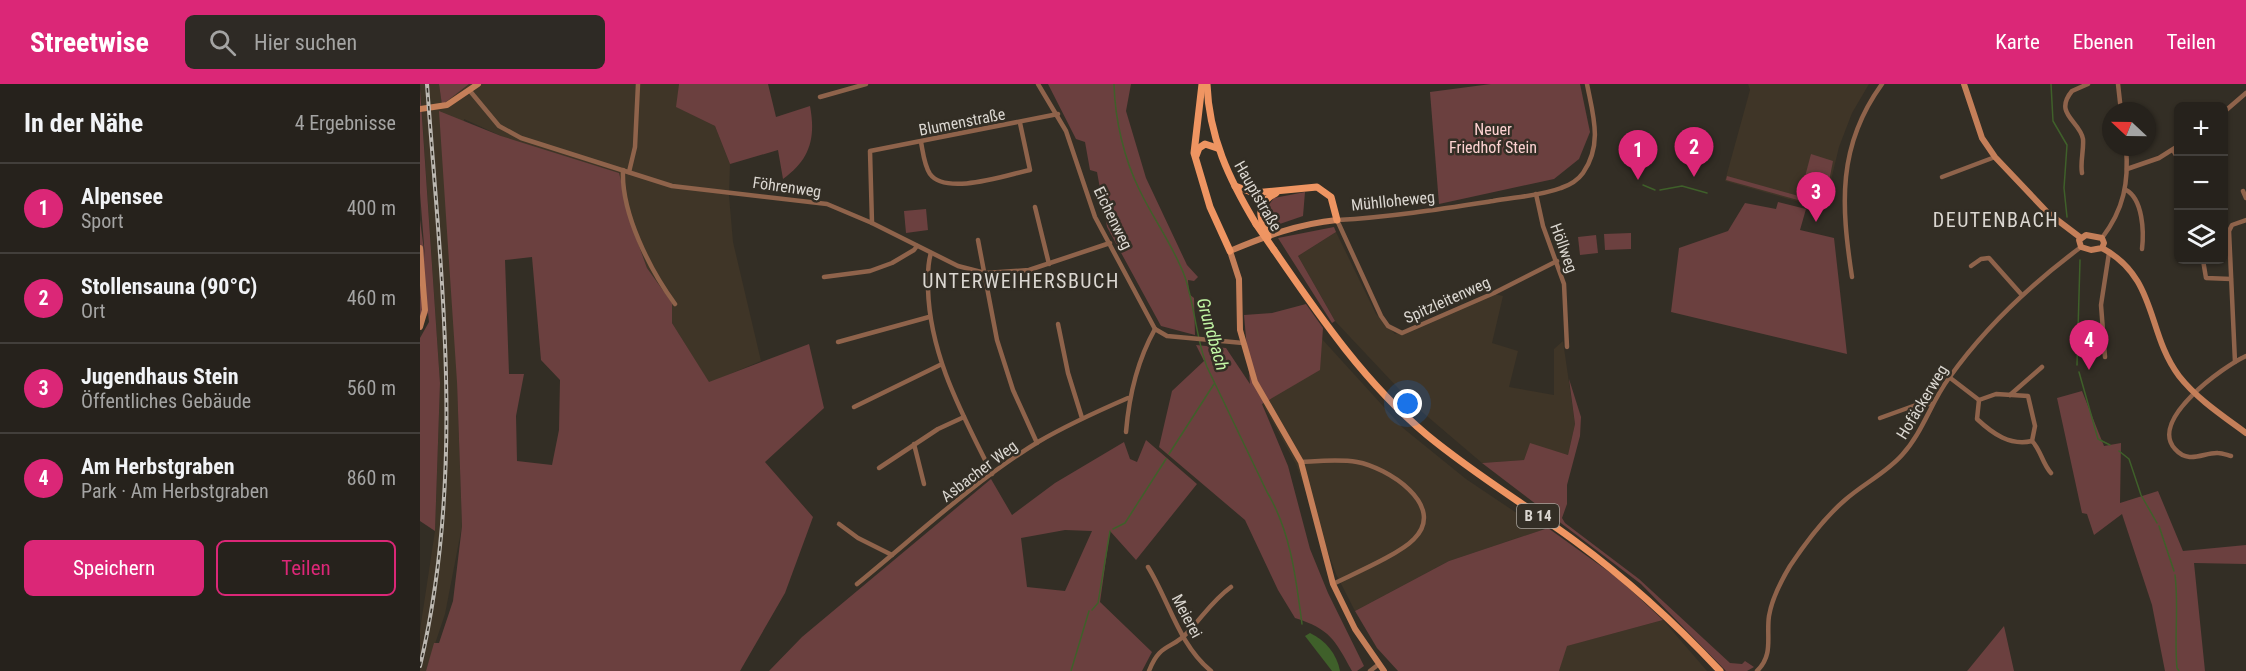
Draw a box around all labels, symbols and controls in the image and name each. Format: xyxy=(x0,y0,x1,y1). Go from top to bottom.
search box xyxy=(185,15,605,69)
text: Streetwise xyxy=(30,26,149,59)
icon: search xyxy=(206,26,239,59)
text: Hier suchen xyxy=(254,30,357,55)
text: Karte xyxy=(1995,30,2040,54)
text: Ebenen xyxy=(2073,30,2134,54)
text: Teilen xyxy=(2167,30,2216,54)
north arrow xyxy=(2102,102,2156,156)
map controls xyxy=(2174,102,2228,264)
button: + xyxy=(2174,102,2228,156)
street label: Blumenstraße xyxy=(917,104,1007,140)
text: In der Nähe xyxy=(24,108,143,138)
text: 4 Ergebnisse xyxy=(295,111,396,135)
park label: Neuer Friedhof Stein xyxy=(1449,120,1537,157)
pin: 2 xyxy=(1674,128,1714,177)
pin: 1 xyxy=(1618,130,1658,180)
button: − xyxy=(2174,156,2228,210)
street label: Hauptstraße xyxy=(1230,157,1286,235)
pin: 3 xyxy=(1796,172,1836,222)
street label: Föhrenweg xyxy=(751,173,823,201)
street label: Eichenweg xyxy=(1090,183,1136,253)
text: Alpensee xyxy=(81,184,163,209)
street label: Mühlloheweg xyxy=(1350,187,1436,215)
text: 1 xyxy=(38,196,49,220)
text: 400 m xyxy=(347,196,396,220)
district label: DEUTENBACH xyxy=(1933,208,2059,232)
text: Sport xyxy=(81,209,124,233)
button: layers xyxy=(2174,210,2228,264)
street label: Höllweg xyxy=(1546,221,1582,275)
district label: UNTERWEIHERSBUCH xyxy=(922,269,1120,293)
street label: Spitzleitenweg xyxy=(1401,273,1493,327)
text: Stollensauna (90°C) xyxy=(81,274,257,299)
text: 2 xyxy=(38,286,49,310)
text: 460 m xyxy=(347,286,396,310)
water label: Grundbach xyxy=(1193,295,1233,373)
text: Ort xyxy=(81,299,106,323)
pin: 4 xyxy=(2070,320,2108,370)
street label: Hofäckerweg xyxy=(1892,361,1952,443)
text: Jugendhaus Stein xyxy=(81,364,239,389)
text: 3 xyxy=(38,376,49,400)
text: 560 m xyxy=(347,376,396,400)
text: Öffentliches Gebäude xyxy=(81,389,251,413)
your location xyxy=(1393,389,1422,418)
street label: Asbacher Weg xyxy=(937,436,1021,506)
text: Am Herbstgraben xyxy=(81,454,235,479)
text: 4 xyxy=(38,466,49,490)
text: 860 m xyxy=(347,466,396,490)
text: Park · Am Herbstgraben xyxy=(81,479,269,503)
road number: B 14 xyxy=(1517,504,1559,528)
button: Speichern xyxy=(24,540,204,596)
button: Teilen xyxy=(216,540,396,596)
street label: Meierei xyxy=(1168,591,1206,641)

